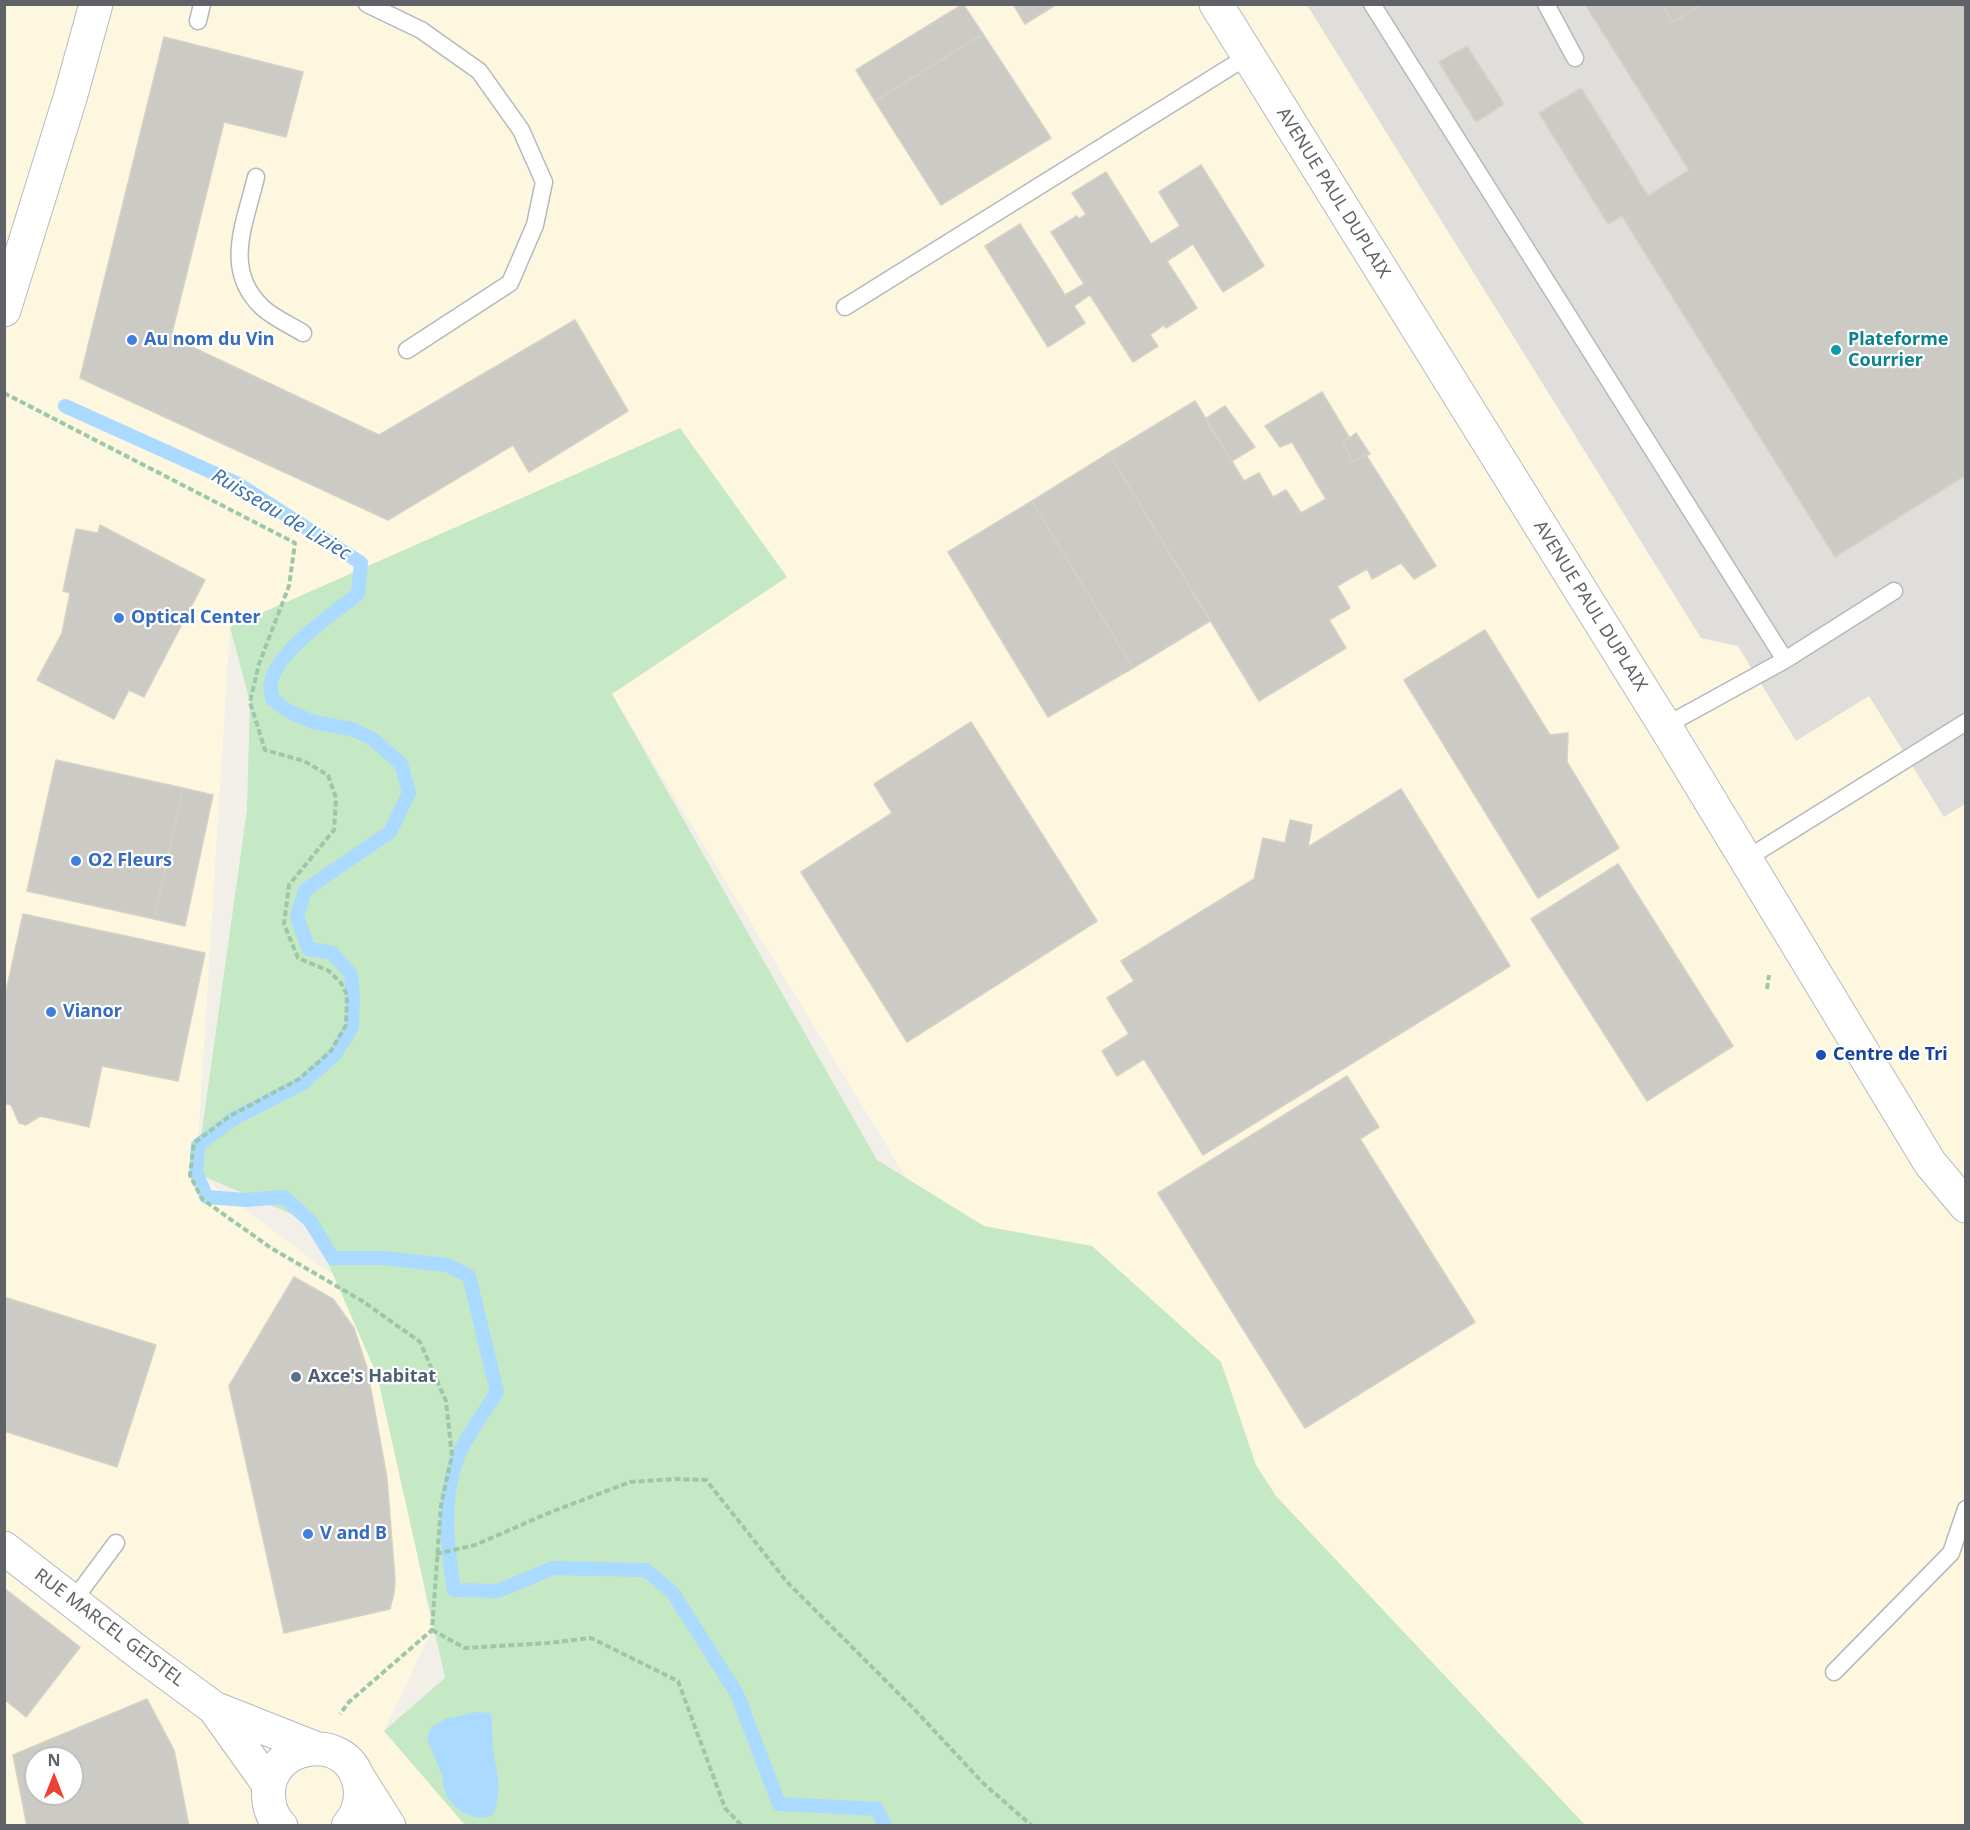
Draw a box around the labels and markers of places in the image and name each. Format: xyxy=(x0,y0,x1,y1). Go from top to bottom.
place label: Au nom du Vin xyxy=(144,329,275,351)
place label: Plateforme Courrier xyxy=(1848,329,1948,372)
marker: Au nom du Vin xyxy=(125,333,139,347)
marker: Plateforme Courrier xyxy=(1829,343,1843,357)
place label: Optical Center xyxy=(131,607,261,629)
marker: Optical Center xyxy=(112,611,126,625)
place label: O2 Fleurs xyxy=(88,850,172,872)
marker: O2 Fleurs xyxy=(69,854,83,868)
place label: Vianor xyxy=(63,1001,122,1023)
marker: Vianor xyxy=(44,1005,58,1019)
place label: Centre de Tri xyxy=(1833,1044,1948,1066)
marker: Centre de Tri xyxy=(1814,1048,1828,1062)
place label: Axce's Habitat xyxy=(308,1366,436,1388)
marker: Axce's Habitat xyxy=(289,1370,303,1384)
place label: V and B xyxy=(320,1523,387,1545)
marker: V and B xyxy=(301,1527,315,1541)

